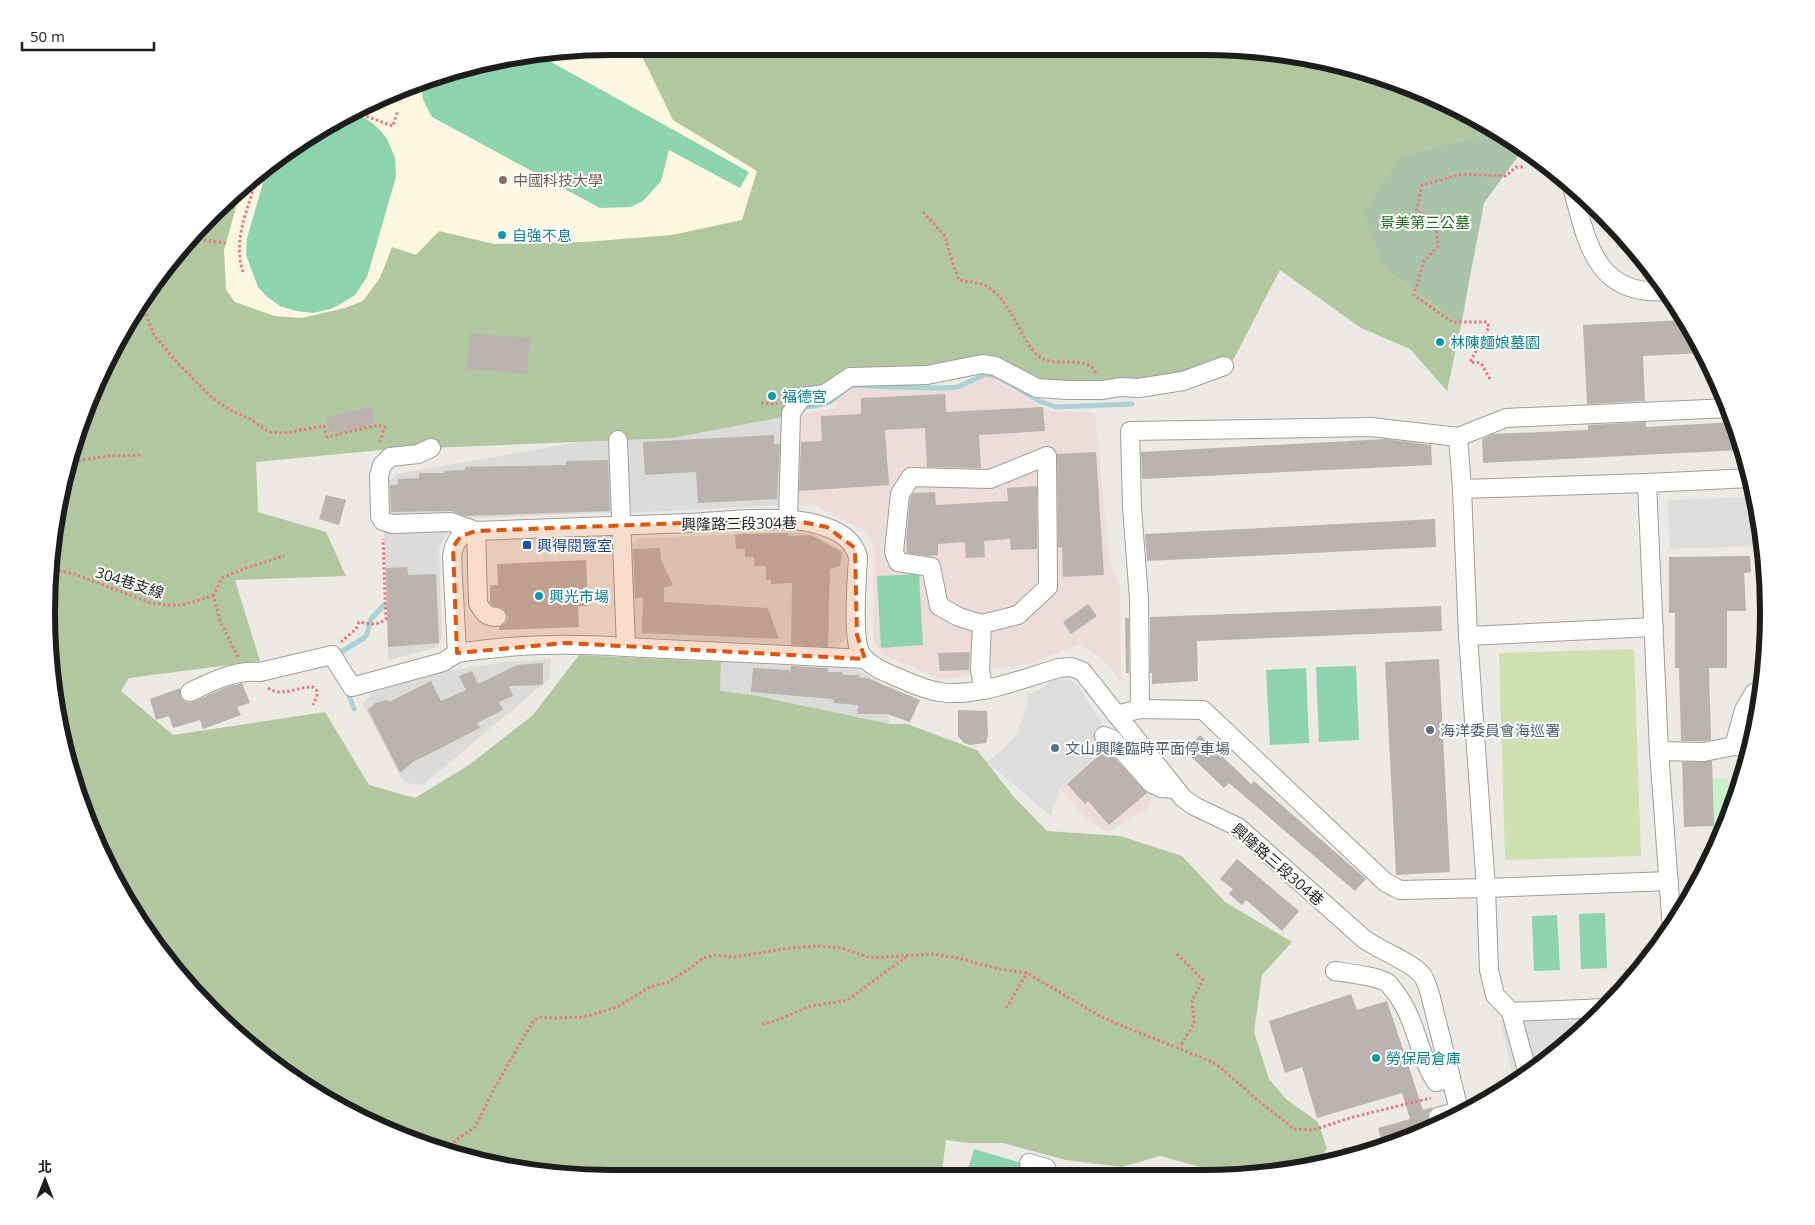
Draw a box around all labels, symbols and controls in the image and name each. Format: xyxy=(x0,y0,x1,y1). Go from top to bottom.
scale bar xyxy=(22,20,155,52)
text: 50 m xyxy=(30,26,65,46)
place label: 中國科技大學 xyxy=(513,170,603,190)
marker: 中國科技大學 xyxy=(497,174,509,186)
park label: 景美第三公墓 xyxy=(1380,212,1470,232)
place label: 自強不息 xyxy=(512,225,572,245)
marker: 自強不息 xyxy=(496,229,508,241)
place label: 林陳麵娘墓園 xyxy=(1450,332,1540,352)
marker: 林陳麵娘墓園 xyxy=(1434,336,1446,348)
place label: 福德宮 xyxy=(782,386,827,406)
marker: 福德宮 xyxy=(766,390,778,402)
street label: 興隆路三段304巷 xyxy=(681,512,797,534)
place label: 興得閱覽室 xyxy=(537,535,612,555)
marker: 興得閱覽室 xyxy=(521,539,533,551)
street label: 304巷支線 xyxy=(93,562,167,602)
place label: 興光市場 xyxy=(549,586,609,606)
marker: 興光市場 xyxy=(533,590,545,602)
place label: 海洋委員會海巡署 xyxy=(1440,720,1560,740)
marker: 海洋委員會海巡署 xyxy=(1424,724,1436,736)
place label: 文山興隆臨時平面停車場 xyxy=(1065,738,1230,758)
marker: 文山興隆臨時平面停車場 xyxy=(1049,742,1061,754)
street label: 興隆路三段304巷 xyxy=(1228,818,1328,910)
place label: 勞保局倉庫 xyxy=(1386,1048,1461,1068)
marker: 勞保局倉庫 xyxy=(1370,1052,1382,1064)
north arrow xyxy=(20,1155,70,1205)
text: 北 xyxy=(38,1157,52,1176)

